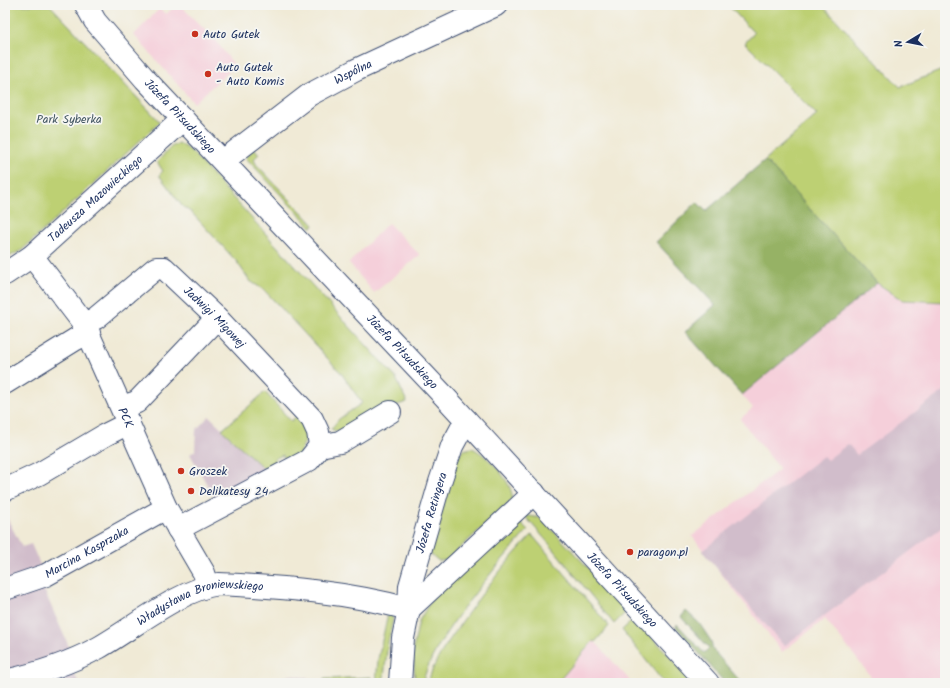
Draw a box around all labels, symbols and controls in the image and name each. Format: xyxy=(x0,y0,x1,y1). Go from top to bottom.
north arrow xyxy=(888,22,928,62)
place label: Auto Gutek xyxy=(203,25,260,44)
marker: Auto Gutek xyxy=(190,29,200,39)
text: N xyxy=(890,39,909,49)
street label: Wspólna xyxy=(331,55,376,90)
place label: Auto Gutek - Auto Komis xyxy=(216,58,284,91)
marker: Auto Gutek - Auto Komis xyxy=(203,69,213,79)
street label: Józefa Piłsudskiego xyxy=(139,74,220,158)
park label: Park Syberka xyxy=(36,110,102,129)
street label: Tadeusza Mazowieckiego xyxy=(44,151,148,247)
street label: Jadwigi Migowej xyxy=(179,282,251,354)
street label: Józefa Piłsudskiego xyxy=(362,310,442,394)
street label: PCK xyxy=(112,404,139,432)
place label: Groszek xyxy=(189,462,228,481)
marker: Groszek xyxy=(176,466,186,476)
street label: Józefa Retingera xyxy=(411,469,453,556)
place label: Delikatesy 24 xyxy=(199,482,269,501)
marker: Delikatesy 24 xyxy=(186,486,196,496)
street label: Marcina Kasprzaka xyxy=(41,521,133,584)
place label: paragon.pl xyxy=(637,543,688,562)
marker: paragon.pl xyxy=(625,547,635,557)
street label: Józefa Piłsudskiego xyxy=(582,548,662,632)
street label: Władysława Broniewskiego xyxy=(133,575,264,631)

